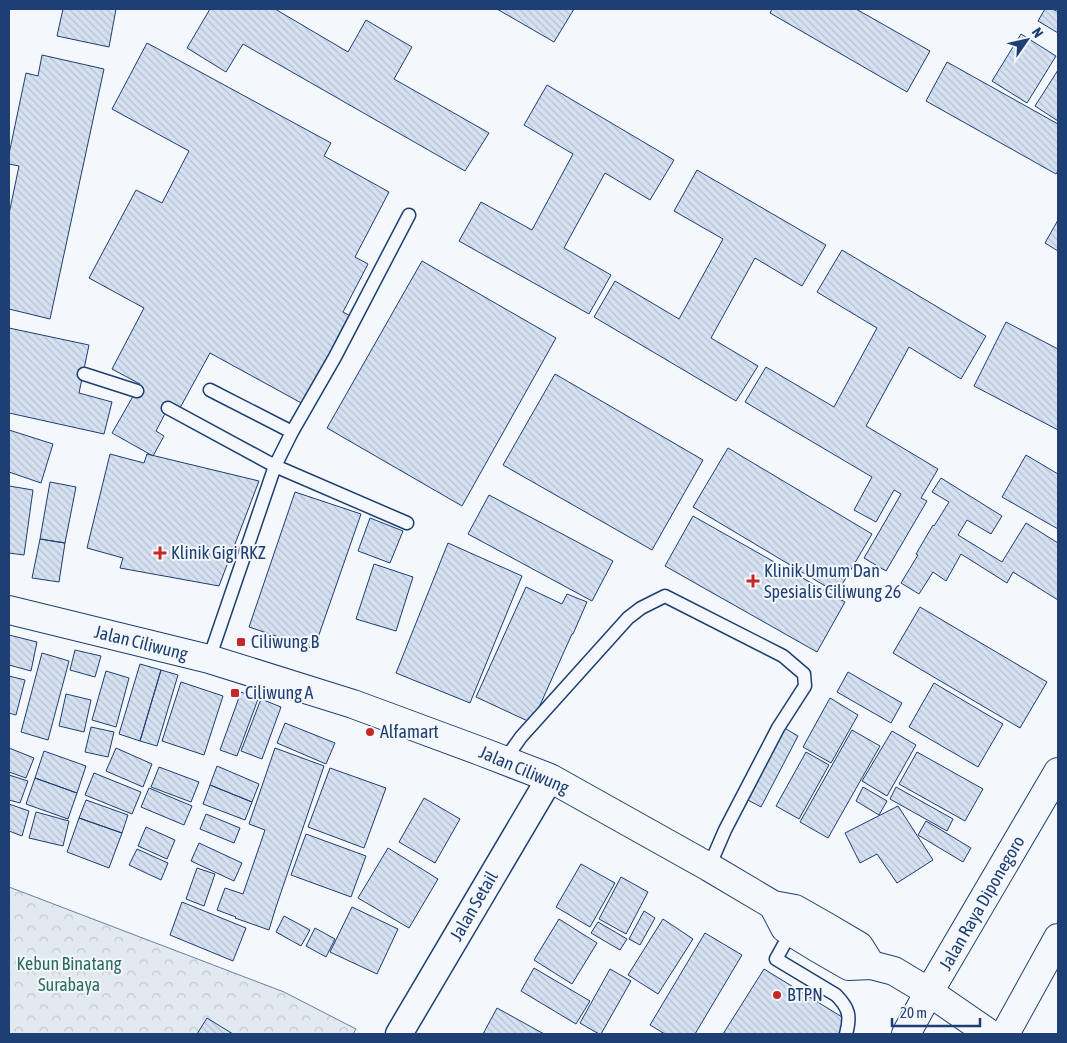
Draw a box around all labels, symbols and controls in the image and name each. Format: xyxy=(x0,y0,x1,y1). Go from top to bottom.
north arrow xyxy=(1002,15,1052,65)
text: N xyxy=(1029,25,1047,41)
place label: Klinik Gigi RKZ xyxy=(171,542,266,563)
marker: Klinik Gigi RKZ xyxy=(153,546,167,560)
place label: Klinik Umum Dan Spesialis Ciliwung 26 xyxy=(764,560,901,602)
marker: Klinik Umum Dan Spesialis Ciliwung 26 xyxy=(746,574,760,588)
street label: Jalan Ciliwung xyxy=(92,621,190,664)
place label: Ciliwung B xyxy=(251,631,320,652)
marker: Ciliwung B xyxy=(235,636,247,648)
place label: Ciliwung A xyxy=(245,682,314,703)
marker: Ciliwung A xyxy=(229,687,241,699)
place label: Alfamart xyxy=(380,721,439,742)
marker: Alfamart xyxy=(364,726,376,738)
street label: Jalan Ciliwung xyxy=(476,741,573,798)
street label: Jalan Raya Diponegoro xyxy=(935,832,1029,974)
street label: Jalan Setail xyxy=(445,867,502,944)
park label: Kebun Binatang Surabaya xyxy=(17,953,122,995)
place label: BTPN xyxy=(787,984,823,1005)
marker: BTPN xyxy=(771,989,783,1001)
scale bar xyxy=(892,996,980,1028)
text: 20 m xyxy=(900,1004,927,1021)

